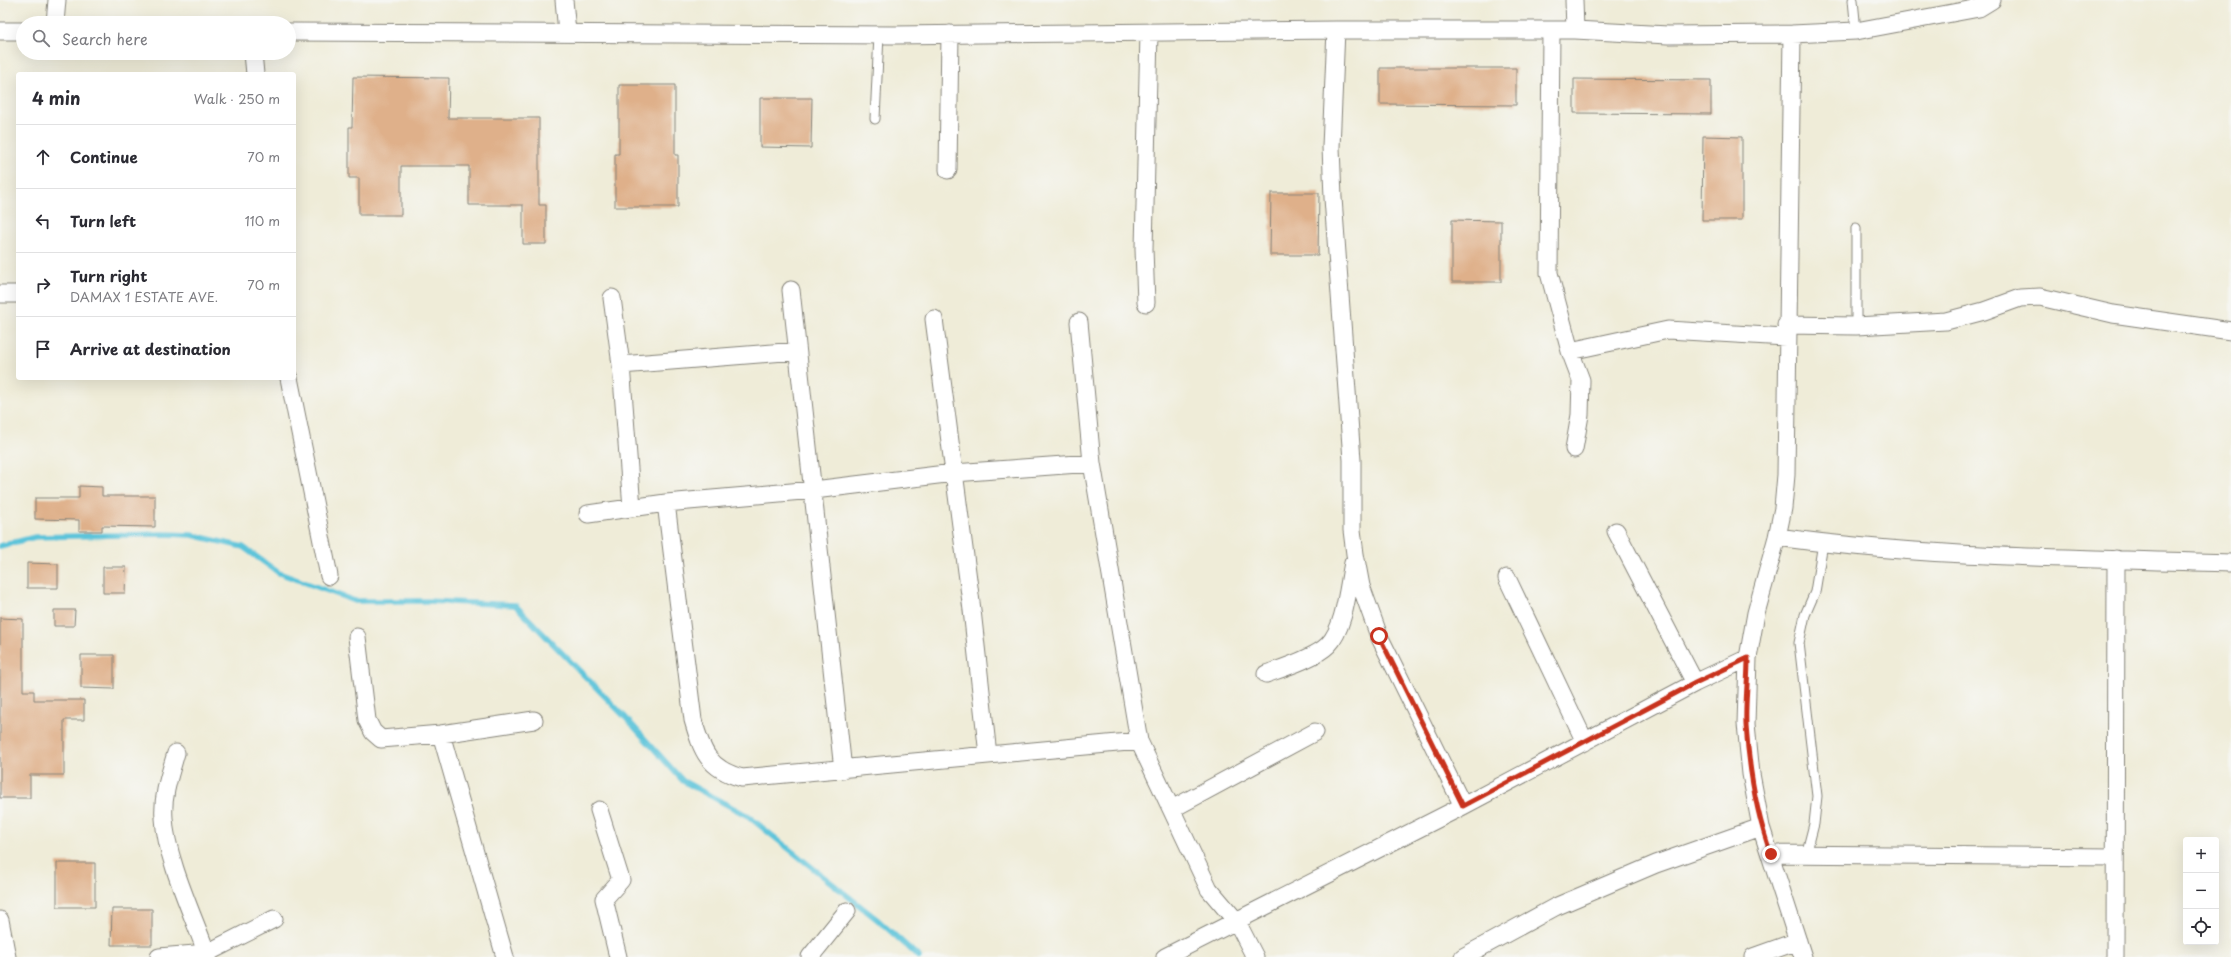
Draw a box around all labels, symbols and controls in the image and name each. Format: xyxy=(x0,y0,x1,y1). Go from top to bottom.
search box xyxy=(16,16,296,60)
icon: search xyxy=(30,27,52,49)
text: Search here xyxy=(62,27,148,50)
text: 4 min xyxy=(32,85,80,111)
text: Walk · 250 m xyxy=(194,89,280,108)
text: Continue xyxy=(70,145,138,168)
icon: ahead xyxy=(32,146,54,168)
text: 70 m xyxy=(247,147,280,166)
text: Turn left xyxy=(70,209,136,232)
icon: left xyxy=(32,210,54,232)
text: 110 m xyxy=(245,211,280,230)
text: Turn right xyxy=(70,264,147,287)
icon: right xyxy=(32,274,54,296)
text: 70 m xyxy=(247,275,280,294)
text: DAMAX 1 ESTATE AVE. xyxy=(70,287,218,306)
text: Arrive at destination xyxy=(70,337,231,360)
icon: arrive xyxy=(32,338,54,360)
route start xyxy=(1370,627,1388,645)
map controls xyxy=(2183,837,2219,945)
button: + xyxy=(2183,837,2219,873)
route end xyxy=(1762,845,1780,863)
button: − xyxy=(2183,873,2219,909)
button: locate xyxy=(2183,909,2219,945)

